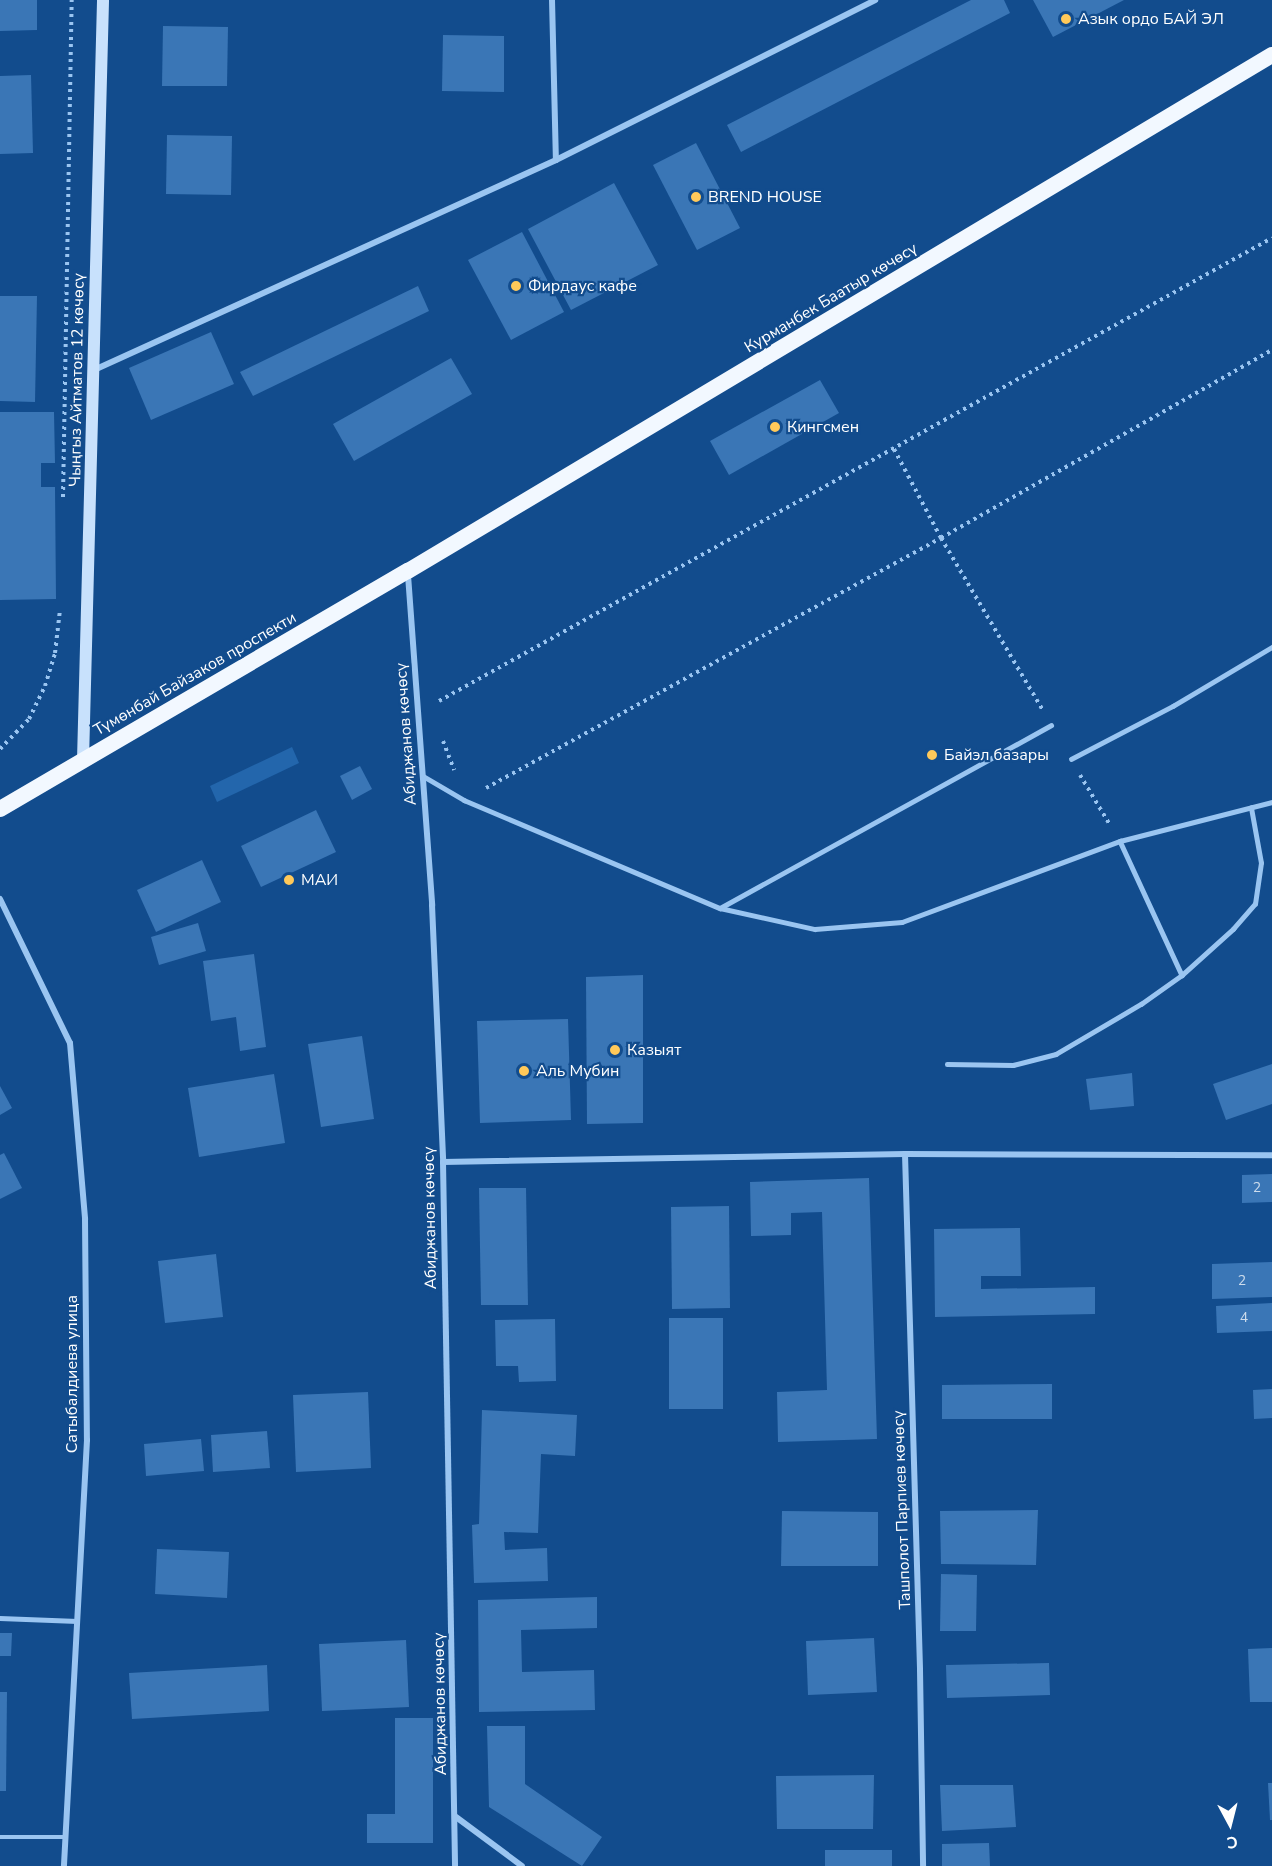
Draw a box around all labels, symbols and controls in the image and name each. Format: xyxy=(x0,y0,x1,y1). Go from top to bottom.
place label: Азык ордо БАЙ ЭЛ xyxy=(1078,9,1224,29)
marker: Азык ордо БАЙ ЭЛ xyxy=(1059,12,1073,26)
place label: BREND HOUSE xyxy=(708,187,822,207)
marker: BREND HOUSE xyxy=(689,190,703,204)
street label: Курманбек Баатыр көчөсү xyxy=(741,239,921,357)
street label: Чыңгыз Айтматов 12 көчөсү xyxy=(66,273,88,487)
place label: Фирдаус кафе xyxy=(528,276,637,296)
marker: Фирдаус кафе xyxy=(509,279,523,293)
place label: Кингсмен xyxy=(787,417,859,437)
marker: Кингсмен xyxy=(768,420,782,434)
street label: Түмөнбай Байзаков проспекти xyxy=(90,608,300,740)
street label: Абиджанов көчөсү xyxy=(391,662,421,806)
place label: Байэл базары xyxy=(944,745,1049,765)
marker: Байэл базары xyxy=(925,748,939,762)
place label: МАИ xyxy=(301,870,338,890)
marker: МАИ xyxy=(282,873,296,887)
place label: Казыят xyxy=(627,1040,681,1060)
marker: Казыят xyxy=(608,1043,622,1057)
place label: Аль Мубин xyxy=(536,1061,619,1081)
marker: Аль Мубин xyxy=(517,1064,531,1078)
street label: Абиджанов көчөсү xyxy=(419,1146,441,1290)
house number: 2 xyxy=(1253,1180,1261,1196)
house number: 2 xyxy=(1238,1273,1246,1289)
street label: Сатыбалдиева улица xyxy=(62,1295,82,1453)
house number: 4 xyxy=(1240,1310,1248,1326)
street label: Ташполот Парпиев көчөсү xyxy=(889,1410,915,1610)
street label: Абиджанов көчөсү xyxy=(429,1632,451,1776)
north arrow xyxy=(1200,1794,1260,1854)
text: С xyxy=(1225,1830,1239,1853)

